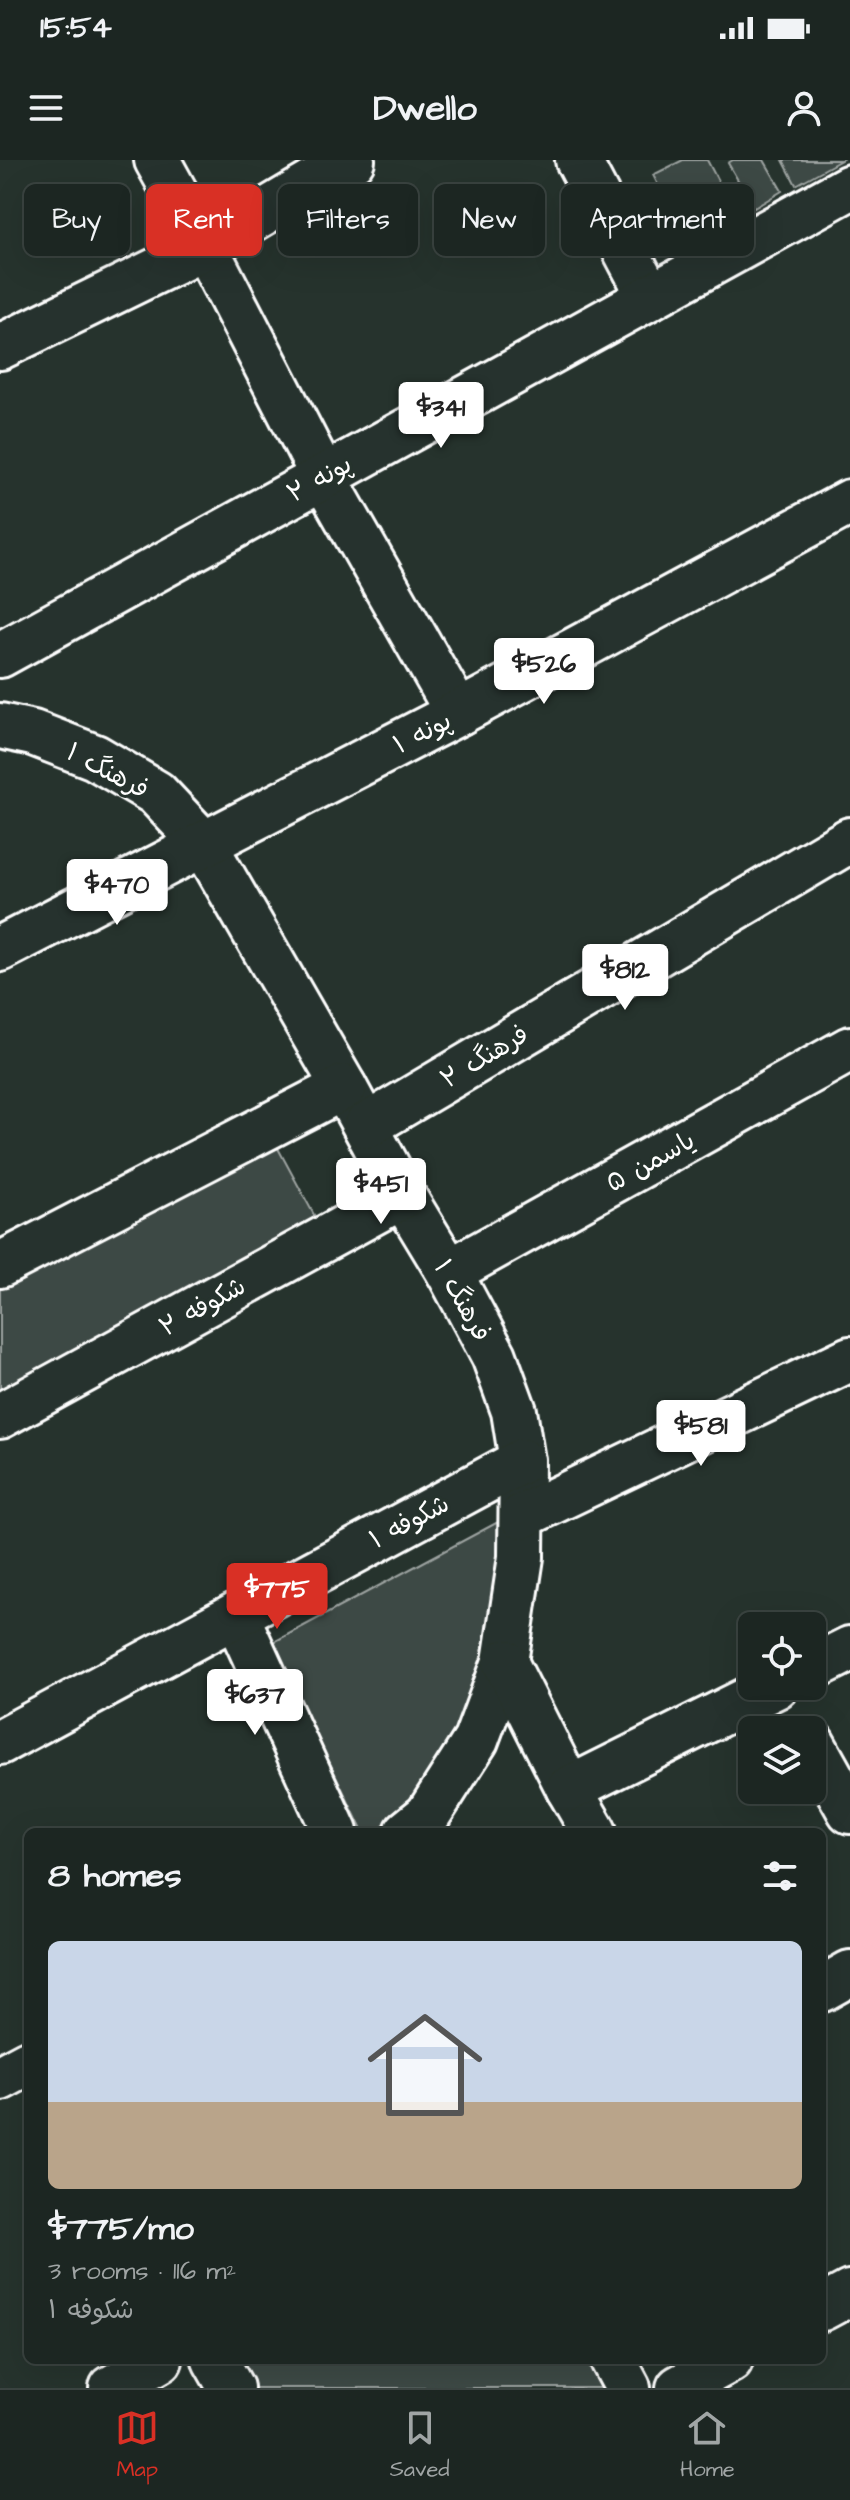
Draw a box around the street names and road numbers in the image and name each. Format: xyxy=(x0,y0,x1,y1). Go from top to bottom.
street label: پونه ۲ xyxy=(280,446,359,511)
street label: پونه ۱ xyxy=(387,703,458,763)
street label: فرهنگ ۱ xyxy=(60,734,155,808)
street label: فرهنگ ۲ xyxy=(434,1016,535,1097)
street label: یاسمن ۵ xyxy=(599,1123,702,1201)
street label: فرهنگ ۱ xyxy=(425,1253,499,1348)
street label: شکوفه ۲ xyxy=(153,1268,252,1345)
street label: شکوفه ۱ xyxy=(363,1486,456,1558)

